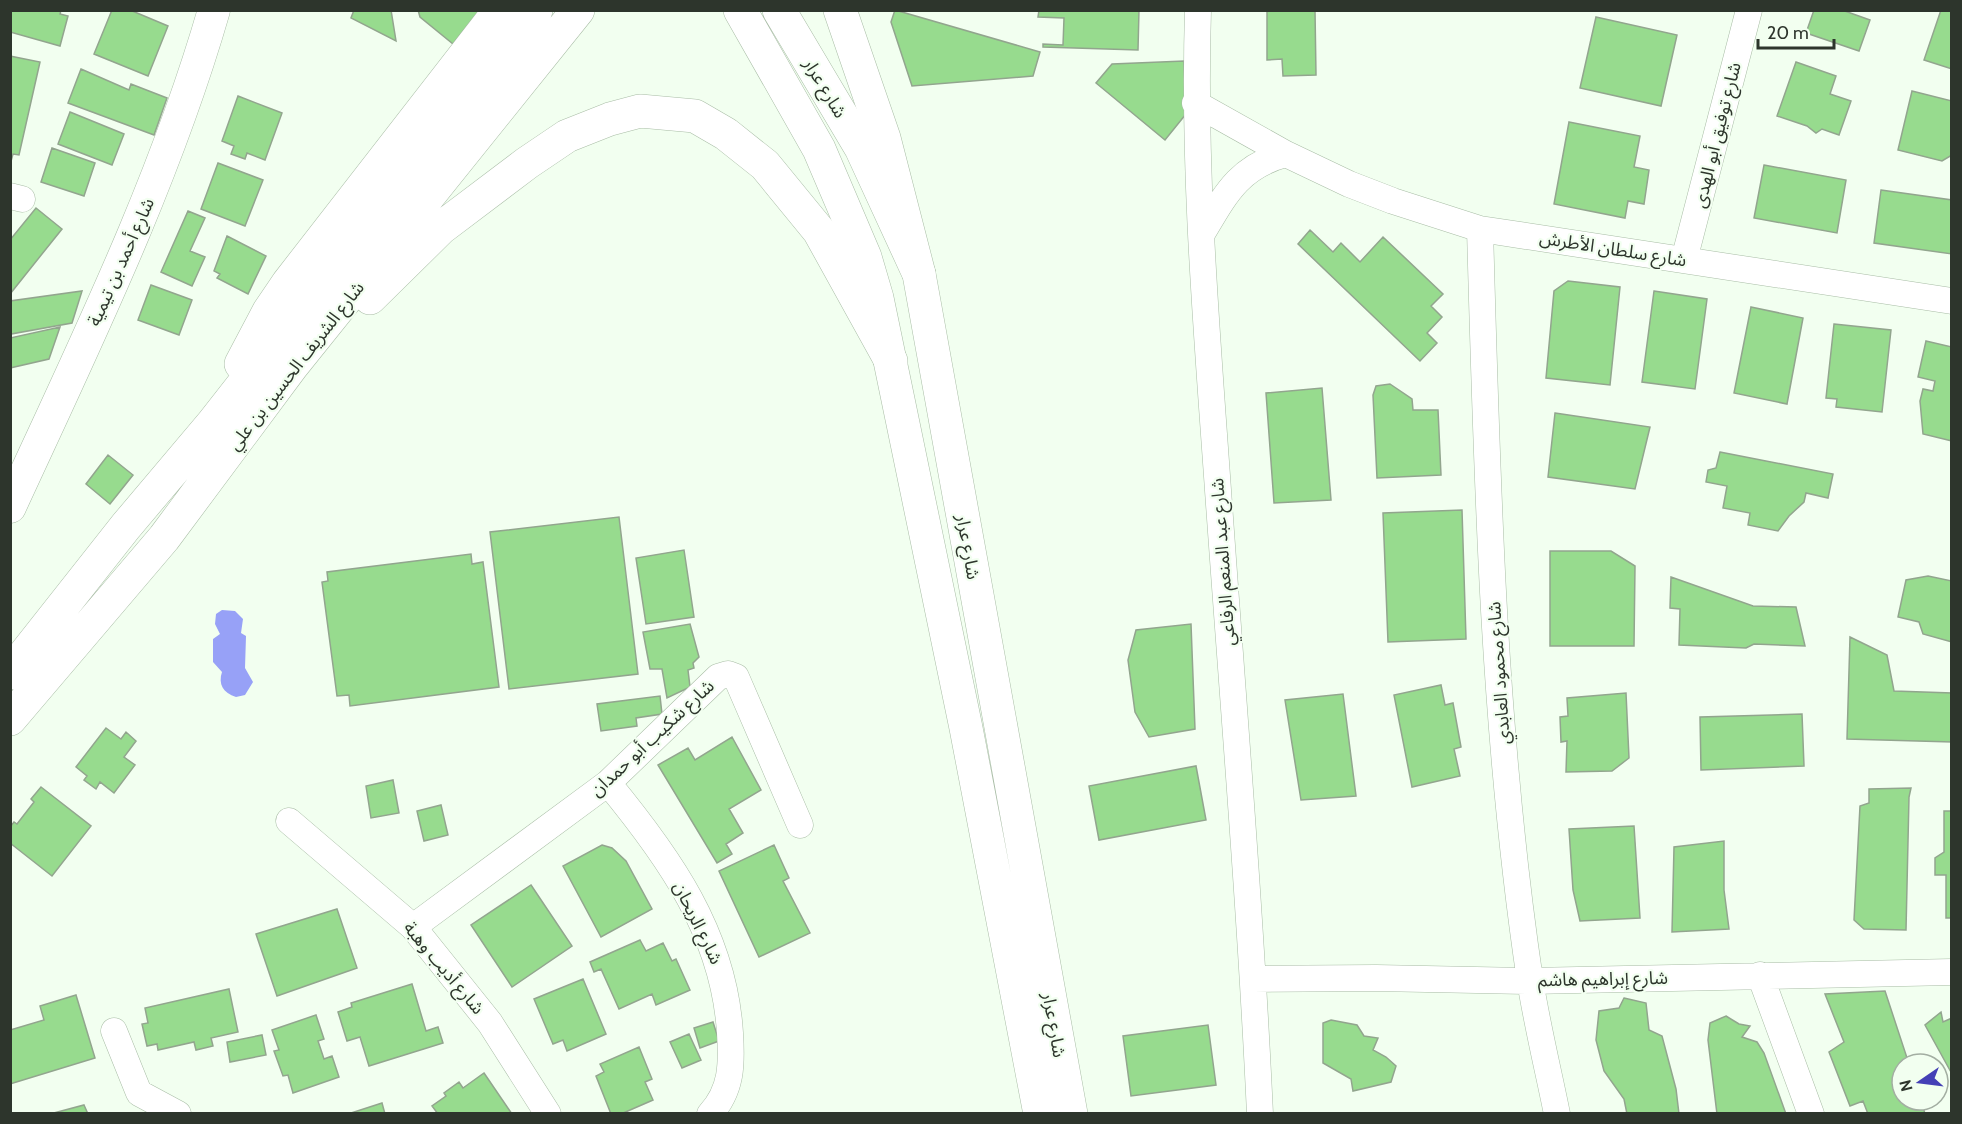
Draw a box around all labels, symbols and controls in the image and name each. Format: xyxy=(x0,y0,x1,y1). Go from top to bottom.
scale bar xyxy=(1758,12,1834,50)
text: 20 m xyxy=(1767,22,1809,44)
street label: شارع عرار xyxy=(796,53,851,123)
street label: شارع توفيق أبو الهدى xyxy=(1688,60,1749,211)
street label: شارع أحمد بن تيمية xyxy=(83,194,162,331)
street label: شارع سلطان الأطرش xyxy=(1538,227,1688,274)
street label: شارع الشريف الحسين بن علي xyxy=(223,277,371,457)
street label: شارع عبد المنعم الرفاعي xyxy=(1206,477,1243,647)
street label: شارع عرار xyxy=(948,512,985,582)
street label: شارع محمود العابدي xyxy=(1483,601,1518,745)
street label: شارع شكيب أبو حمدان xyxy=(585,675,721,803)
street label: شارع الريحان xyxy=(666,878,727,969)
street label: شارع أديب وهبة xyxy=(397,917,489,1021)
street label: شارع إبراهيم هاشم xyxy=(1538,967,1668,994)
street label: شارع عرار xyxy=(1034,990,1071,1060)
north arrow xyxy=(1890,1052,1950,1112)
text: N xyxy=(1895,1078,1917,1093)

